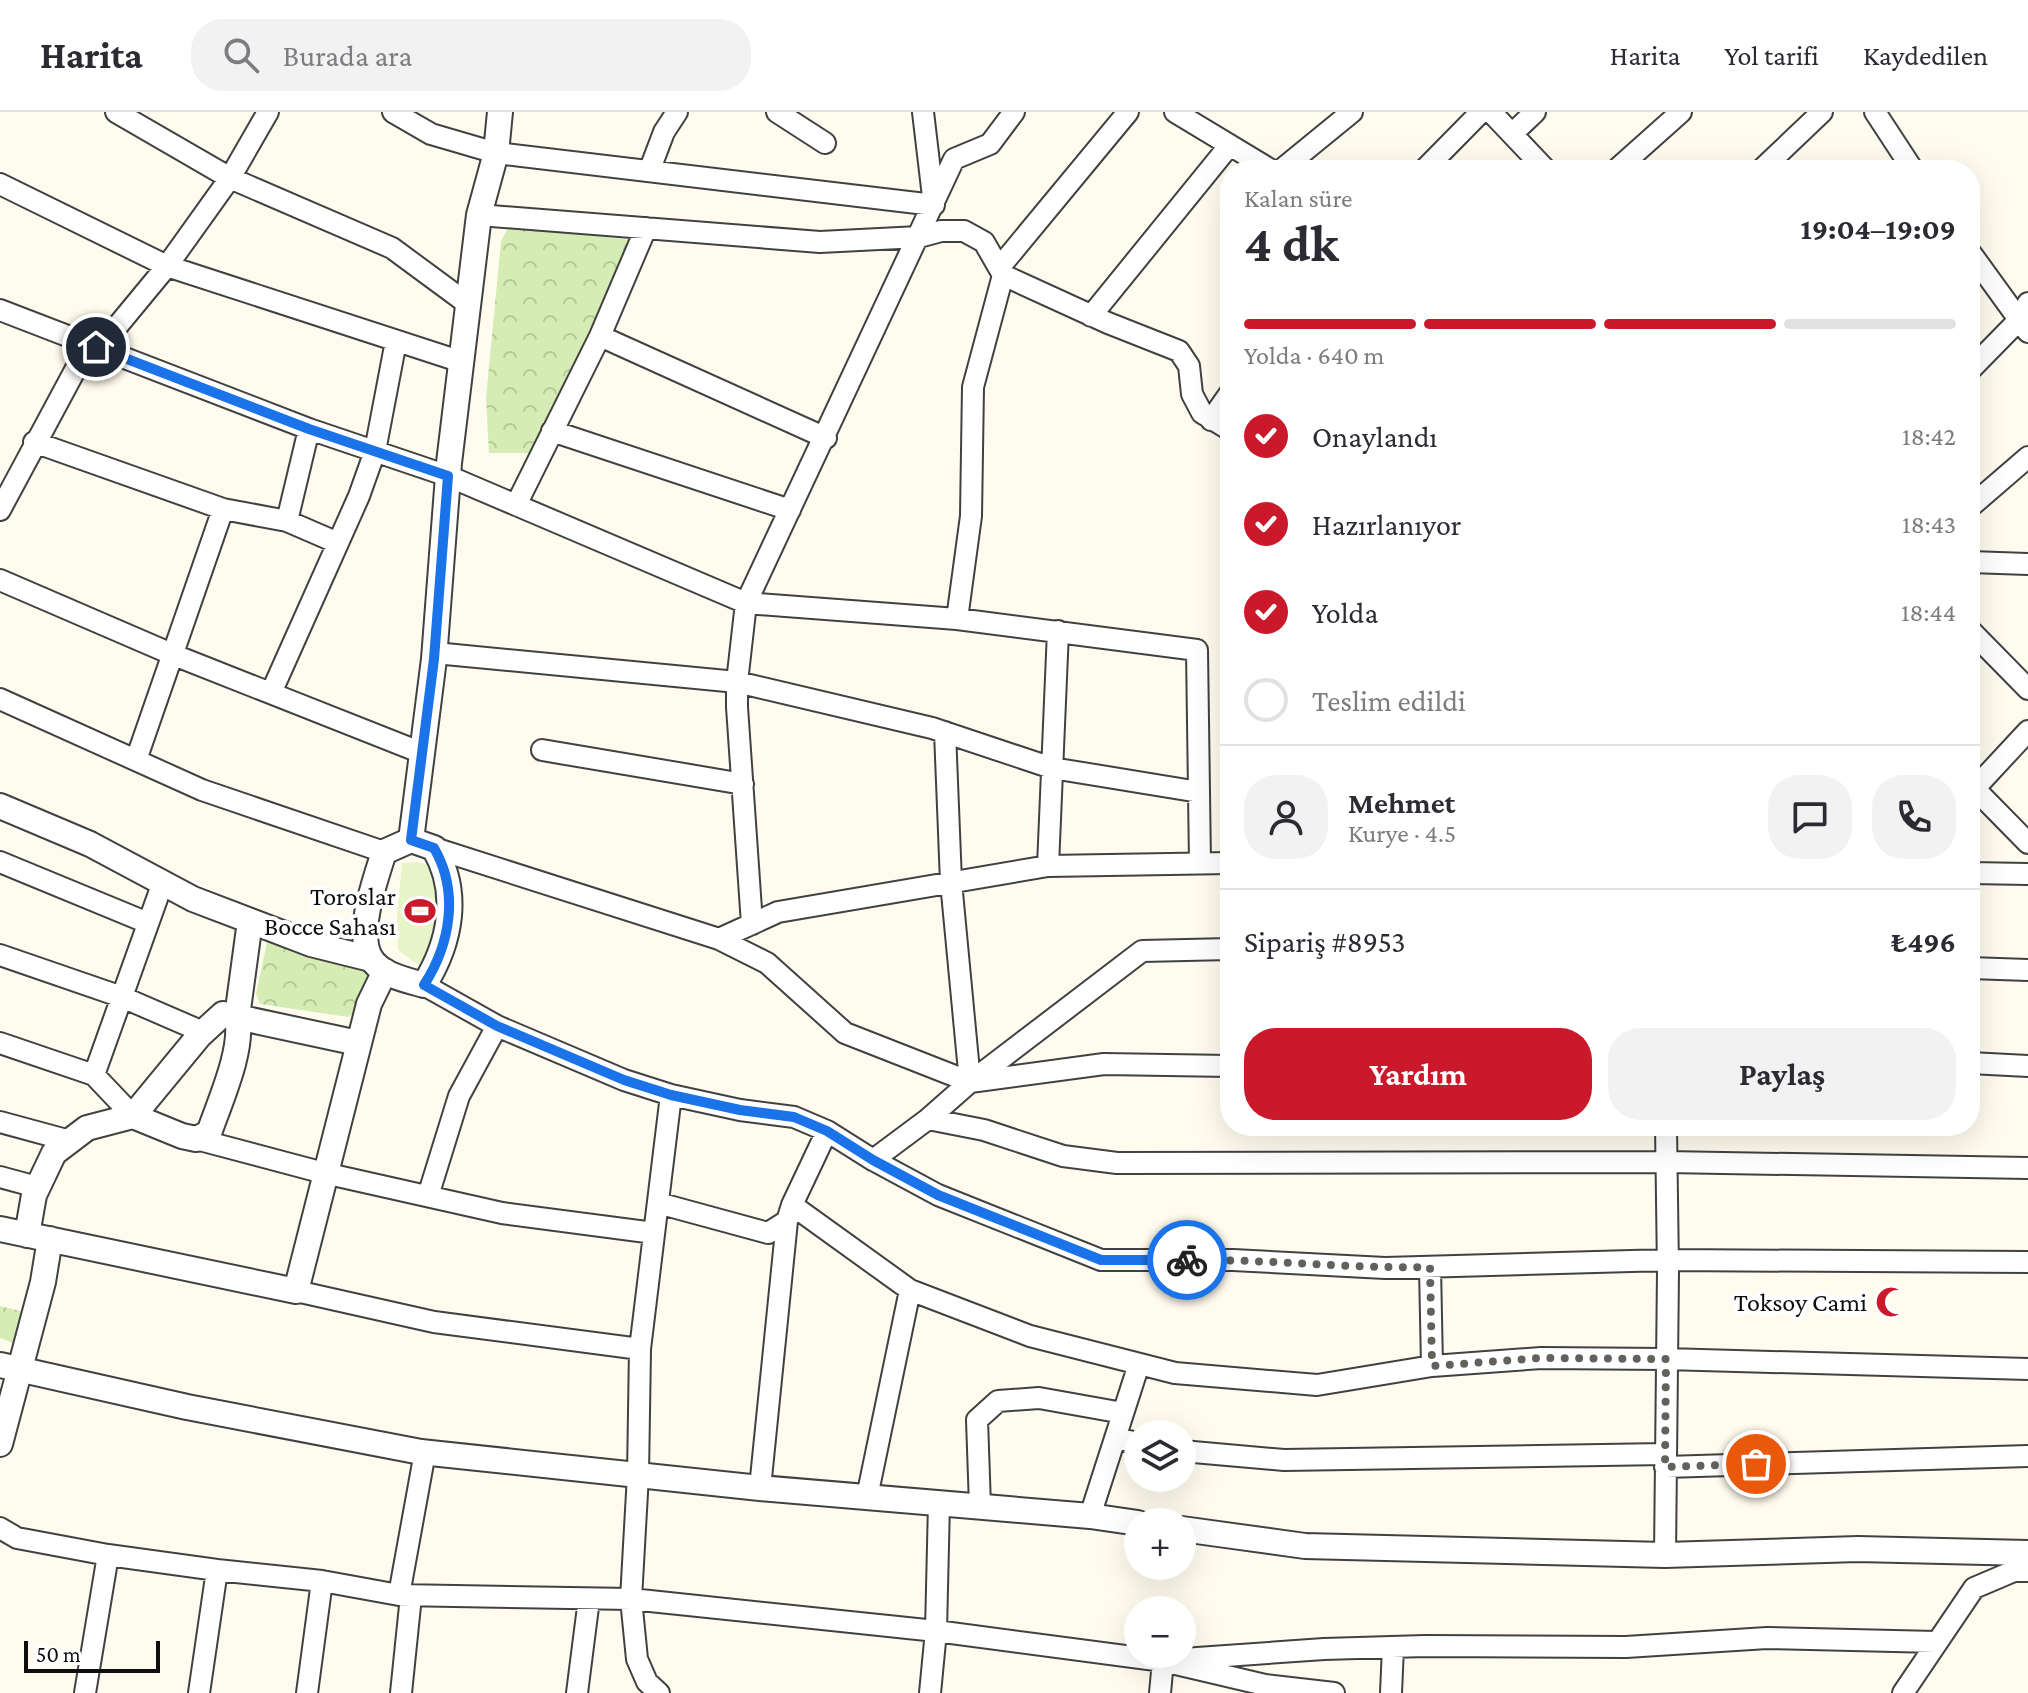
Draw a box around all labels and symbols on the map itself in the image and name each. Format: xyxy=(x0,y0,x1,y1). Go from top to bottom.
pin xyxy=(62,313,130,381)
place label: Toroslar Bocce Sahası xyxy=(264,882,396,941)
sports icon: Toroslar Bocce Sahası xyxy=(403,894,437,928)
courier xyxy=(1147,1220,1227,1300)
mosque icon: Toksoy Cami xyxy=(1874,1285,1908,1319)
place label: Toksoy Cami xyxy=(1734,1288,1867,1317)
pin xyxy=(1722,1430,1790,1498)
scale bar xyxy=(24,1637,160,1673)

